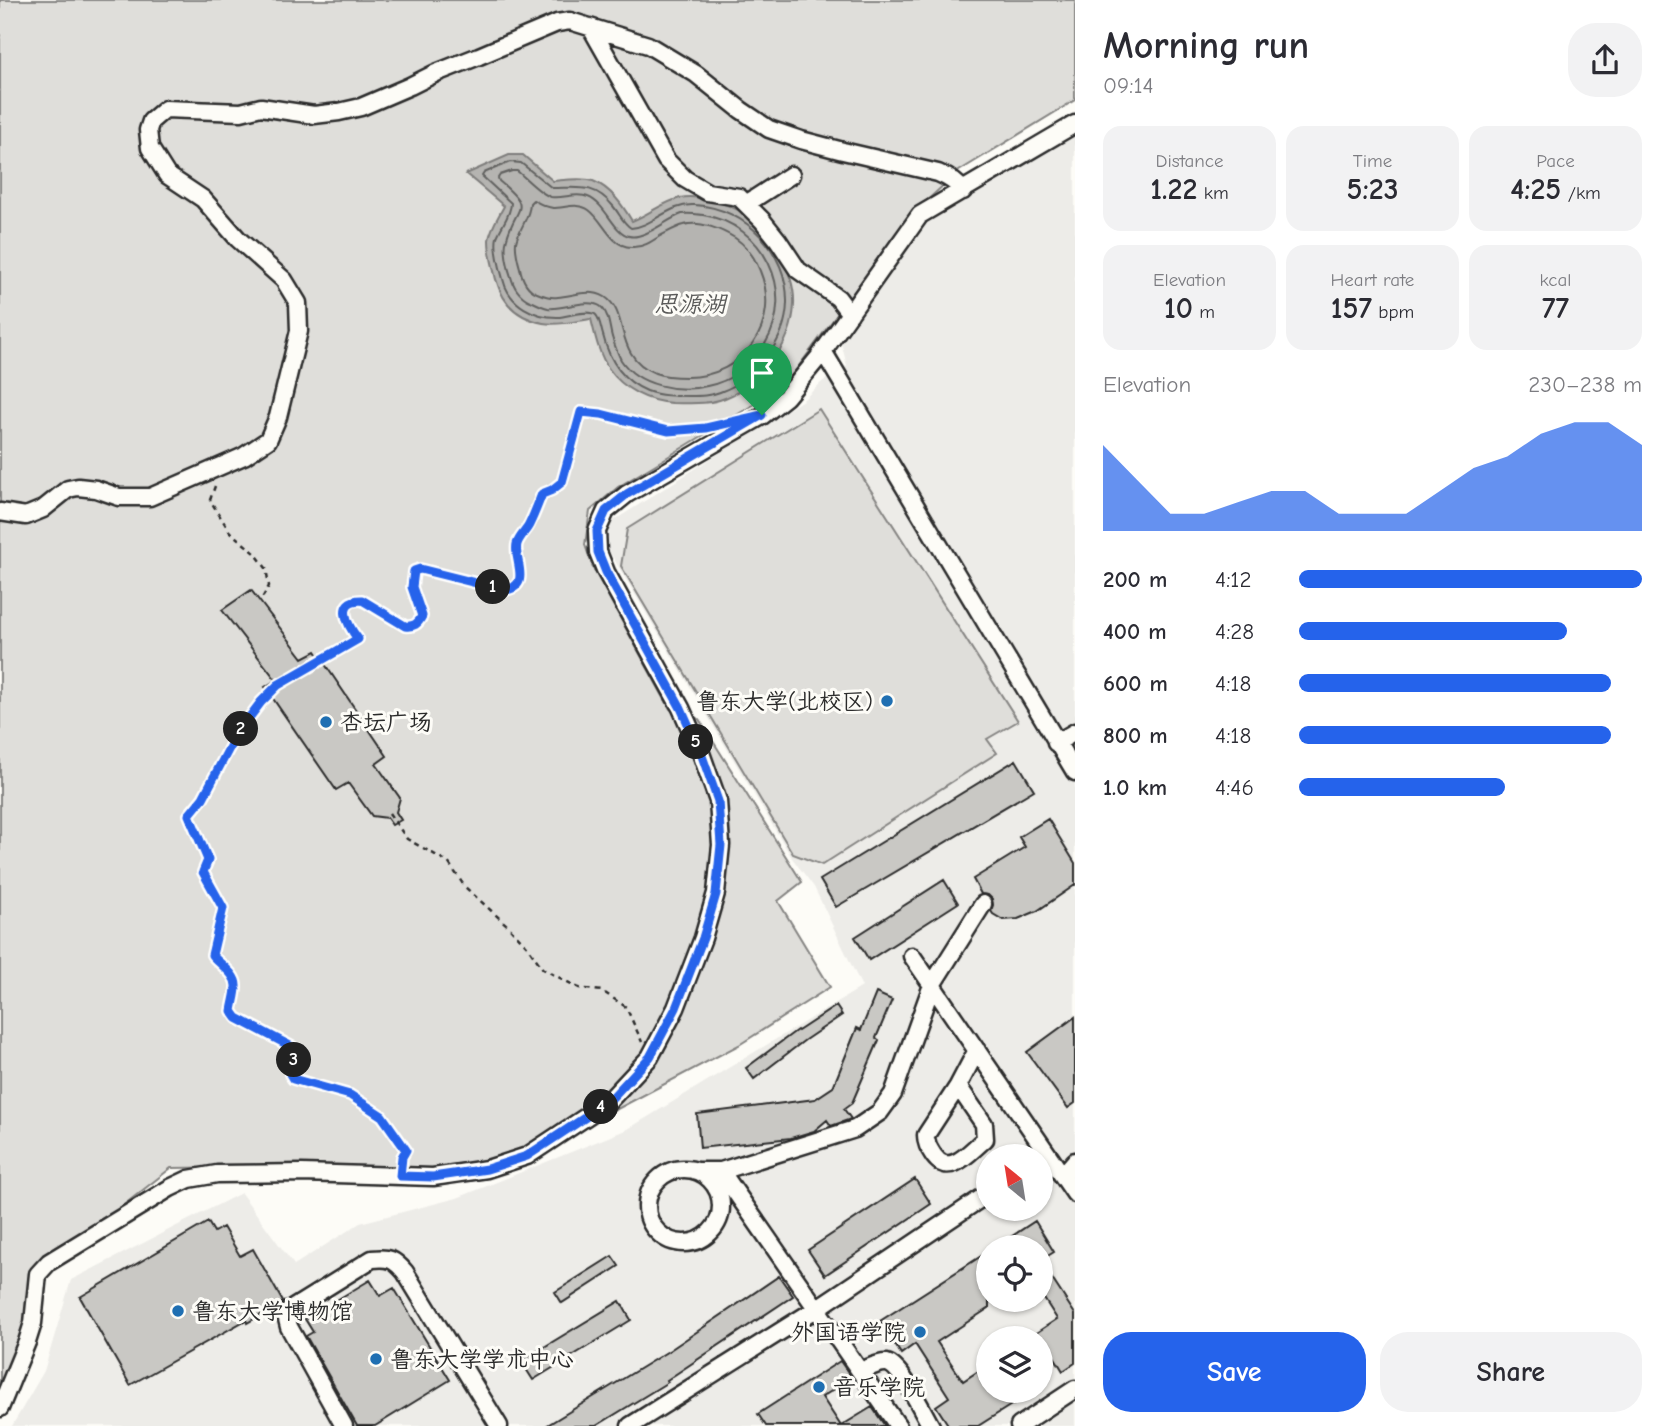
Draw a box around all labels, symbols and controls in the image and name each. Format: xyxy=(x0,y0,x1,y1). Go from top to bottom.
button: share xyxy=(1568,23,1642,97)
text: Morning run xyxy=(1103,24,1309,68)
text: 09:14 xyxy=(1103,72,1154,99)
text: Distance xyxy=(1155,150,1224,172)
text: Time xyxy=(1353,150,1392,172)
text: Pace xyxy=(1536,150,1575,172)
text: 1.22 xyxy=(1150,172,1197,207)
text: 5:23 xyxy=(1347,172,1398,207)
text: 4:25 xyxy=(1510,172,1561,207)
text: km xyxy=(1197,182,1229,204)
text: /km xyxy=(1561,182,1601,204)
text: Elevation xyxy=(1153,269,1226,291)
text: Heart rate xyxy=(1331,269,1414,291)
text: kcal xyxy=(1540,269,1571,291)
water label: 思源湖 xyxy=(654,290,729,318)
text: 10 xyxy=(1164,291,1193,326)
text: 157 xyxy=(1331,291,1372,326)
text: 77 xyxy=(1542,291,1569,326)
text: m xyxy=(1193,301,1215,323)
text: bpm xyxy=(1372,301,1414,323)
pin xyxy=(732,343,792,415)
icon: arrive xyxy=(743,354,781,392)
text: Elevation xyxy=(1103,371,1191,398)
text: 230–238 m xyxy=(1528,371,1642,398)
text: 200 m xyxy=(1103,566,1167,593)
text: 4:12 xyxy=(1215,566,1251,593)
pin: 1 xyxy=(476,570,510,604)
text: 1 xyxy=(489,575,496,597)
text: 400 m xyxy=(1103,618,1167,645)
text: 4:28 xyxy=(1215,618,1254,645)
text: 600 m xyxy=(1103,670,1168,697)
text: 4:18 xyxy=(1215,670,1251,697)
place label: 鲁东大学(北校区) xyxy=(696,688,873,715)
marker: 鲁东大学(北校区) xyxy=(879,693,895,709)
place label: 杏坛广场 xyxy=(340,709,432,736)
pin: 2 xyxy=(224,712,258,746)
marker: 杏坛广场 xyxy=(318,714,334,730)
text: 2 xyxy=(236,717,245,739)
text: 800 m xyxy=(1103,722,1168,749)
text: 4:18 xyxy=(1215,722,1251,749)
pin: 5 xyxy=(678,724,714,760)
text: 5 xyxy=(690,730,701,752)
text: 1.0 km xyxy=(1103,774,1167,801)
text: 4:46 xyxy=(1215,774,1254,801)
pin: 3 xyxy=(276,1042,312,1078)
text: 3 xyxy=(289,1048,298,1070)
pin: 4 xyxy=(584,1090,618,1124)
text: 4 xyxy=(596,1095,605,1117)
north arrow xyxy=(976,1144,1054,1222)
map controls xyxy=(976,1144,1053,1403)
button: locate xyxy=(976,1235,1053,1312)
place label: 鲁东大学博物馆 xyxy=(192,1298,353,1325)
marker: 鲁东大学博物馆 xyxy=(170,1303,186,1319)
place label: 外国语学院 xyxy=(791,1319,906,1346)
marker: 外国语学院 xyxy=(912,1324,928,1340)
button: layers xyxy=(976,1326,1053,1403)
button: Save xyxy=(1103,1332,1366,1412)
button: Share xyxy=(1380,1332,1642,1412)
place label: 鲁东大学学术中心 xyxy=(390,1346,574,1373)
marker: 鲁东大学学术中心 xyxy=(368,1351,384,1367)
place label: 音乐学院 xyxy=(833,1374,925,1401)
marker: 音乐学院 xyxy=(811,1379,827,1395)

